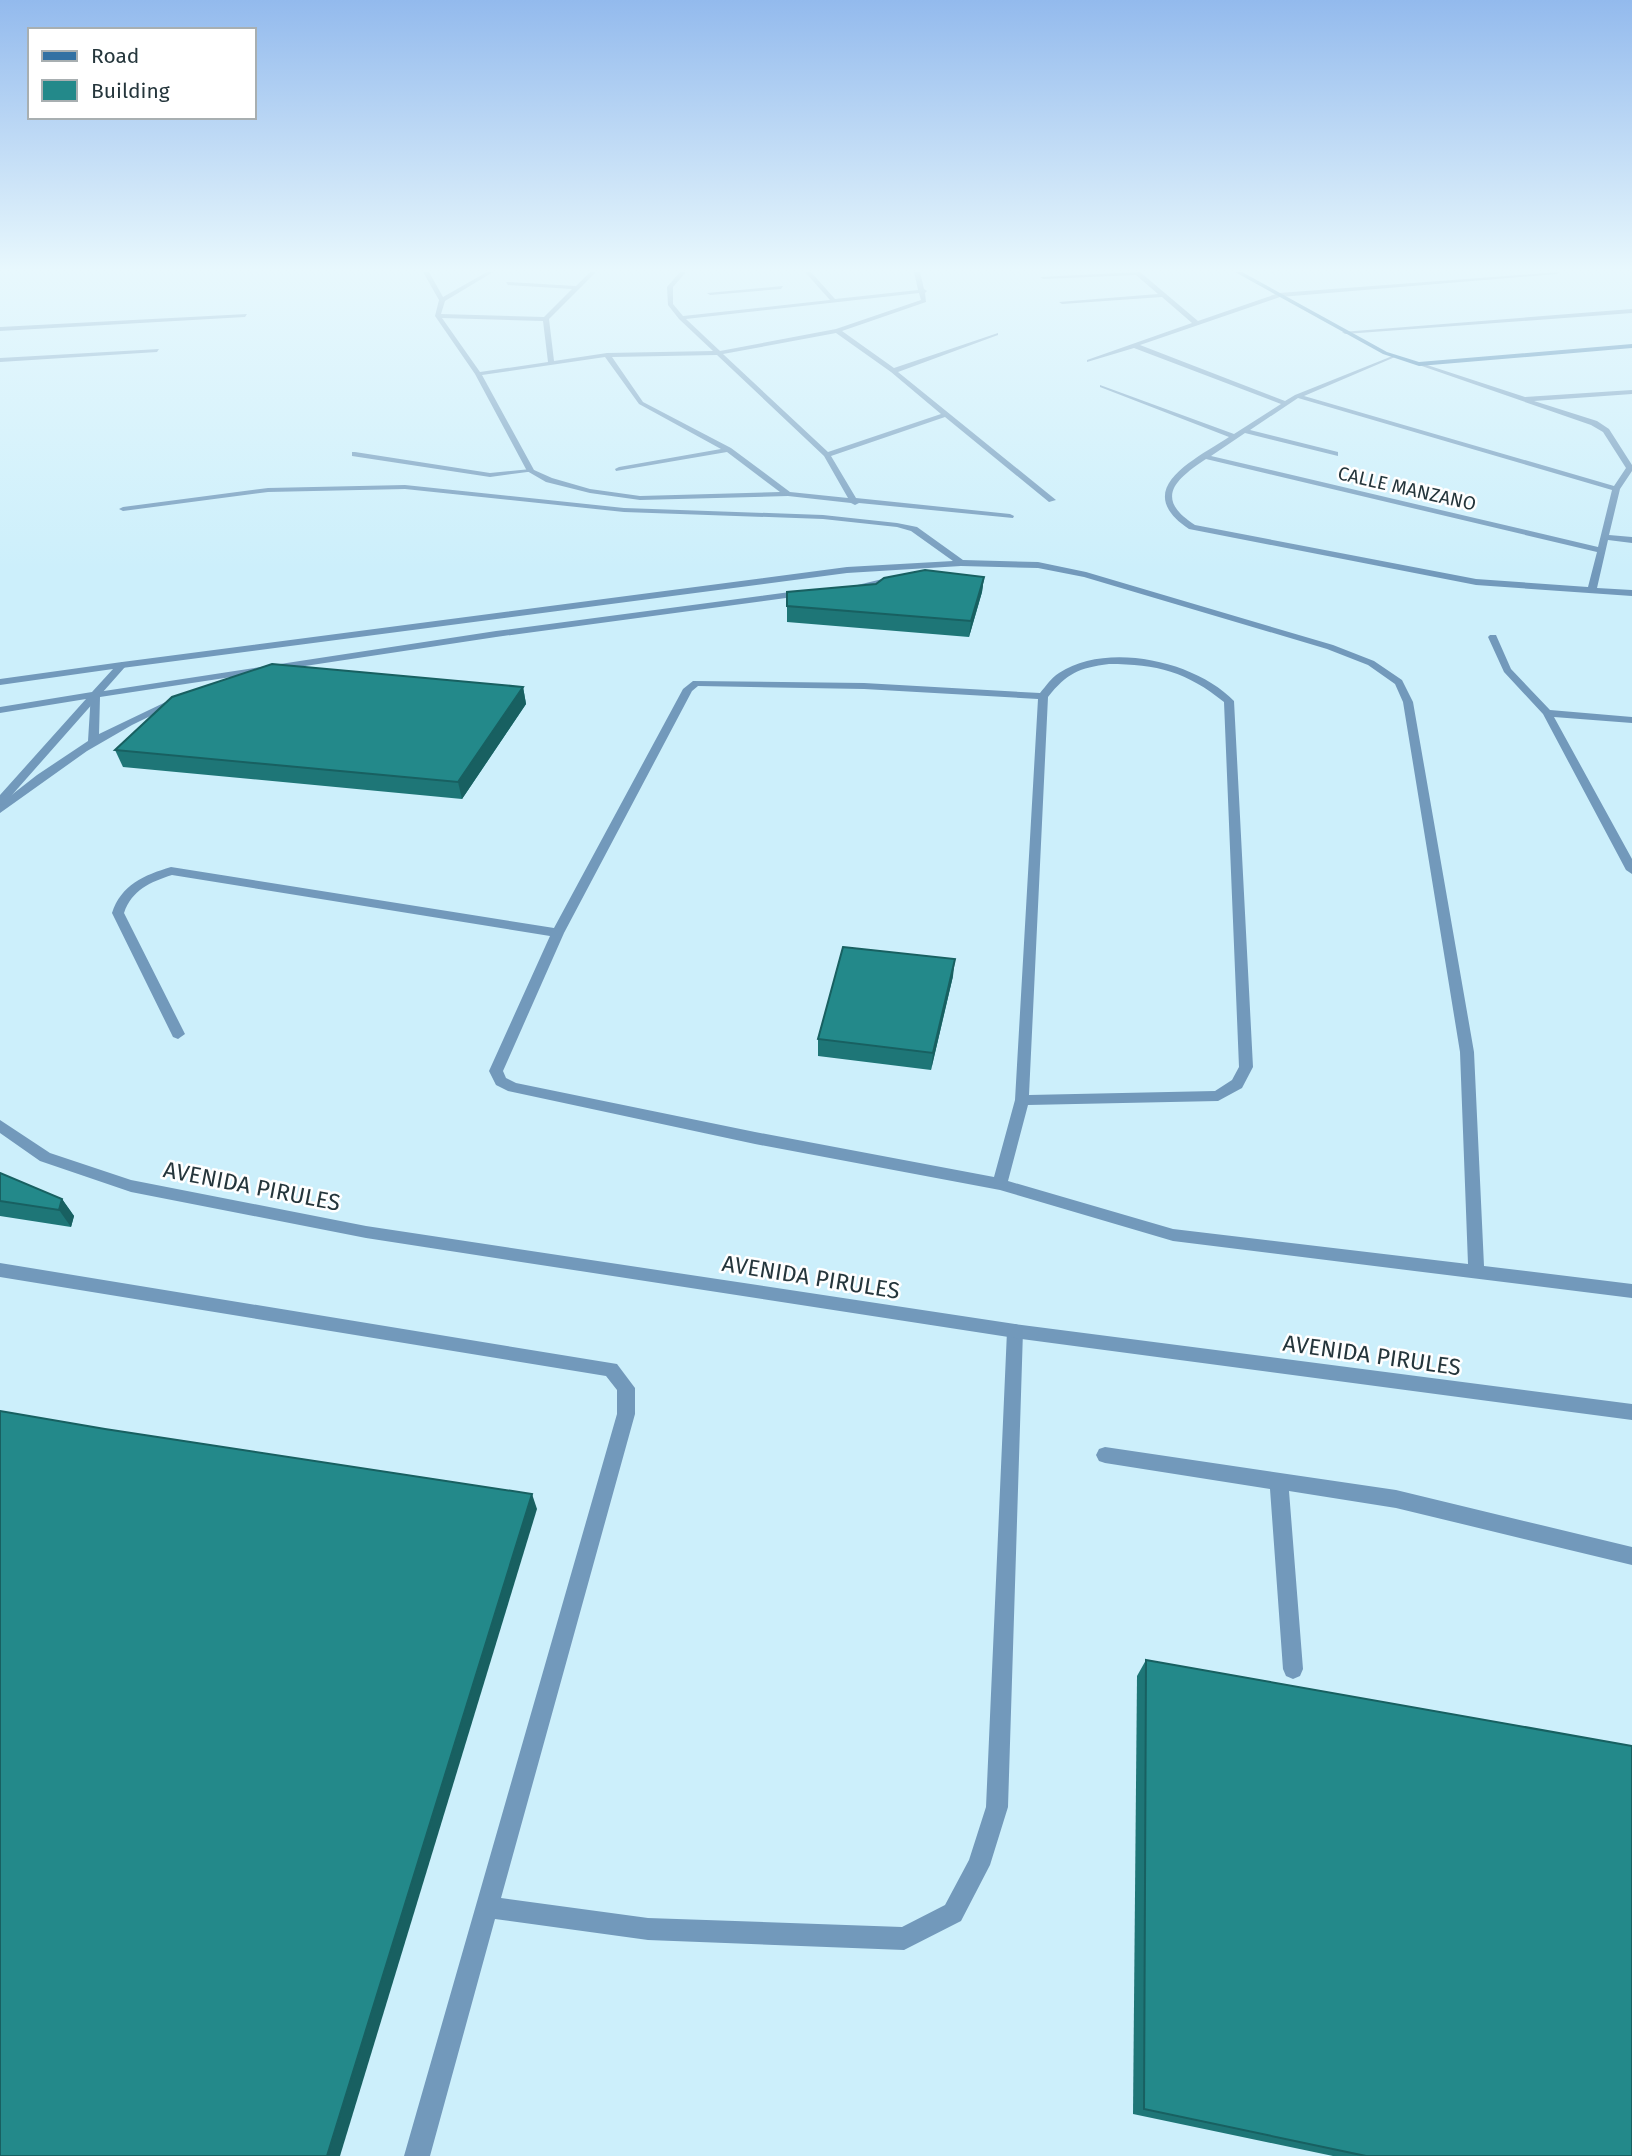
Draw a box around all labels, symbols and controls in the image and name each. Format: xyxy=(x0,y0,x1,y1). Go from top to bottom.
legend xyxy=(28,28,256,119)
text: Road xyxy=(91,43,139,69)
text: Building xyxy=(91,78,170,104)
street label: CALLE MANZANO xyxy=(1335,461,1478,516)
street label: AVENIDA PIRULES xyxy=(161,1155,343,1217)
street label: AVENIDA PIRULES xyxy=(720,1249,902,1305)
street label: AVENIDA PIRULES xyxy=(1281,1329,1463,1381)

